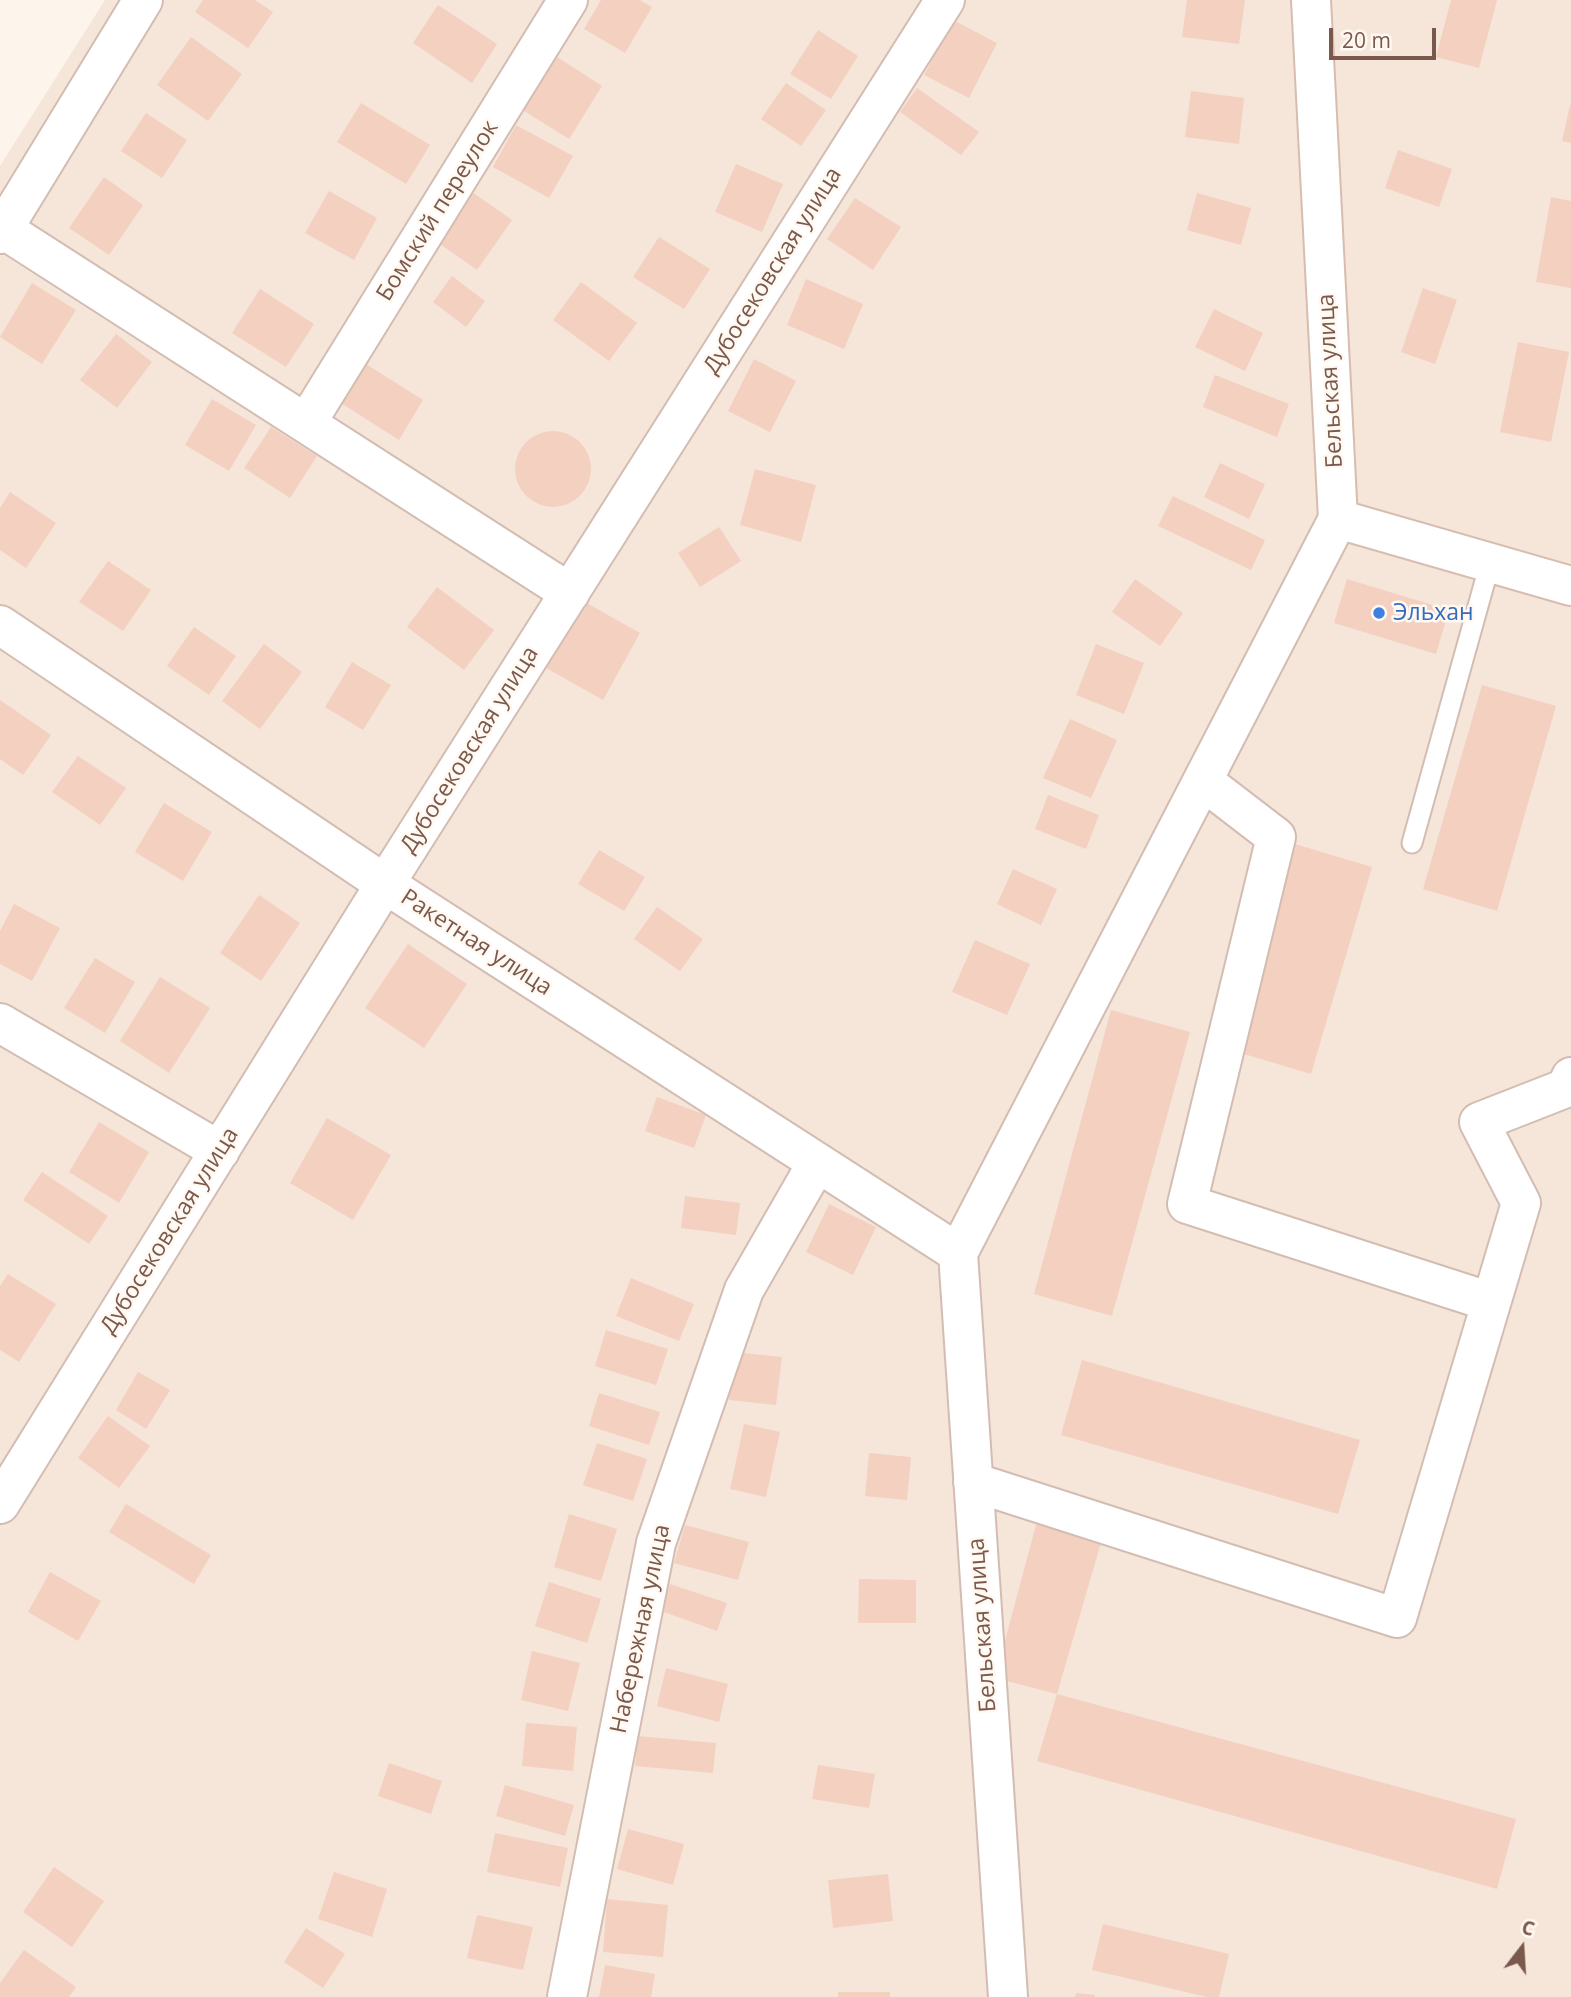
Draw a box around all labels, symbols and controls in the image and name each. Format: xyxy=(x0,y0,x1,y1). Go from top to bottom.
scale bar xyxy=(1333,14,1440,58)
text: 20 m xyxy=(1342,26,1391,54)
street label: Бомский переулок xyxy=(371,116,505,306)
street label: Дубосековская улица xyxy=(698,163,848,379)
street label: Бельская улица xyxy=(1313,293,1349,469)
place label: Эльхан xyxy=(1393,599,1474,627)
marker: Эльхан xyxy=(1371,605,1387,621)
street label: Дубосековская улица xyxy=(395,642,545,858)
street label: Ракетная улица xyxy=(395,884,557,1002)
street label: Дубосековская улица xyxy=(95,1123,245,1339)
street label: Набережная улица xyxy=(605,1522,677,1736)
street label: Бельская улица xyxy=(963,1537,1003,1713)
north arrow xyxy=(1487,1913,1557,1983)
text: С xyxy=(1519,1914,1538,1942)

